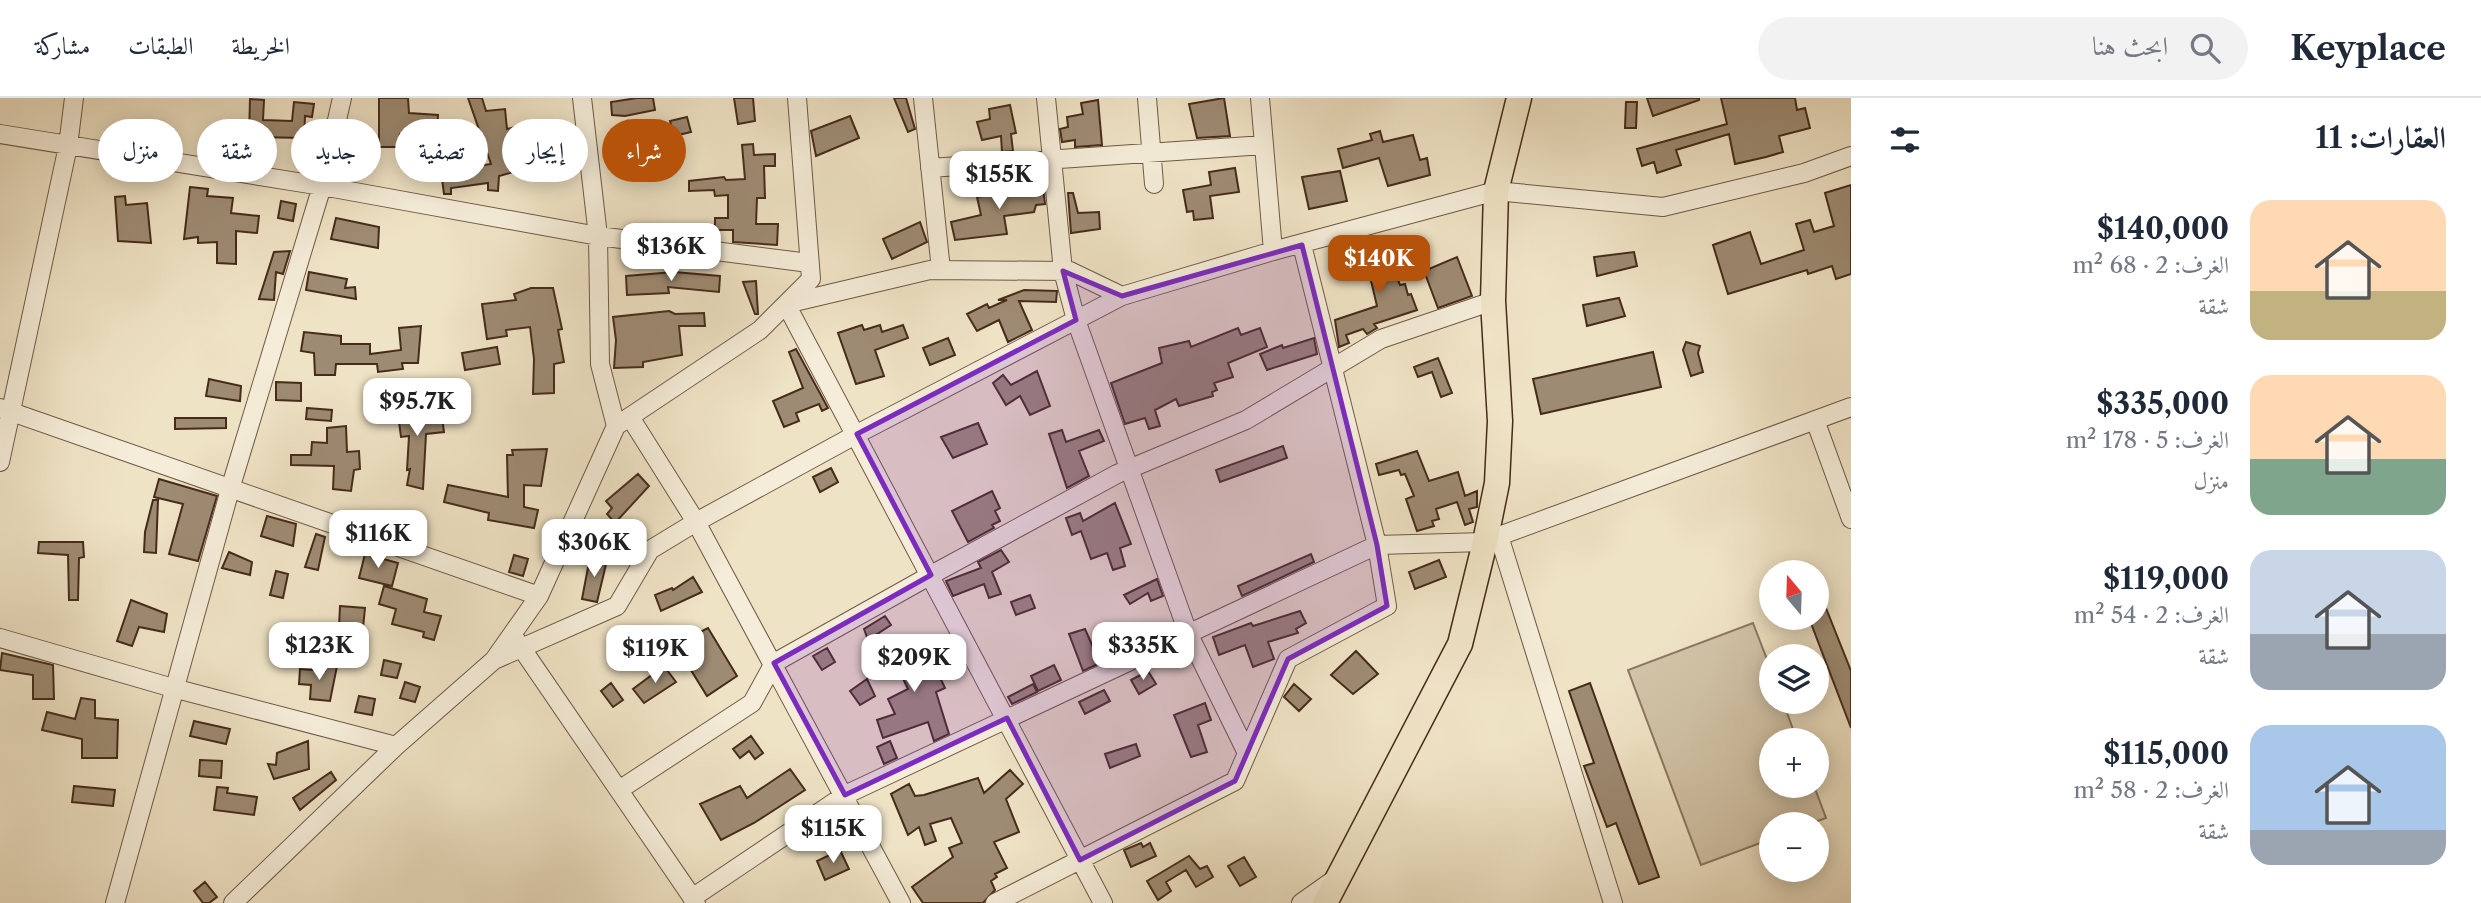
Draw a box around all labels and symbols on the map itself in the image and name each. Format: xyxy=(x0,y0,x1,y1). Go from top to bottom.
pin: $155K xyxy=(950,152,1048,211)
pin: $136K xyxy=(622,223,720,283)
pin: $140K xyxy=(1330,236,1428,295)
pin: $95.7K xyxy=(360,378,474,438)
pin: $116K xyxy=(329,510,427,570)
pin: $306K xyxy=(545,519,643,579)
north arrow xyxy=(1759,560,1829,630)
pin: $123K xyxy=(270,622,368,682)
pin: $335K xyxy=(1094,622,1192,682)
pin: $119K xyxy=(606,626,704,685)
pin: $209K xyxy=(865,634,963,694)
pin: $115K xyxy=(784,806,882,865)

